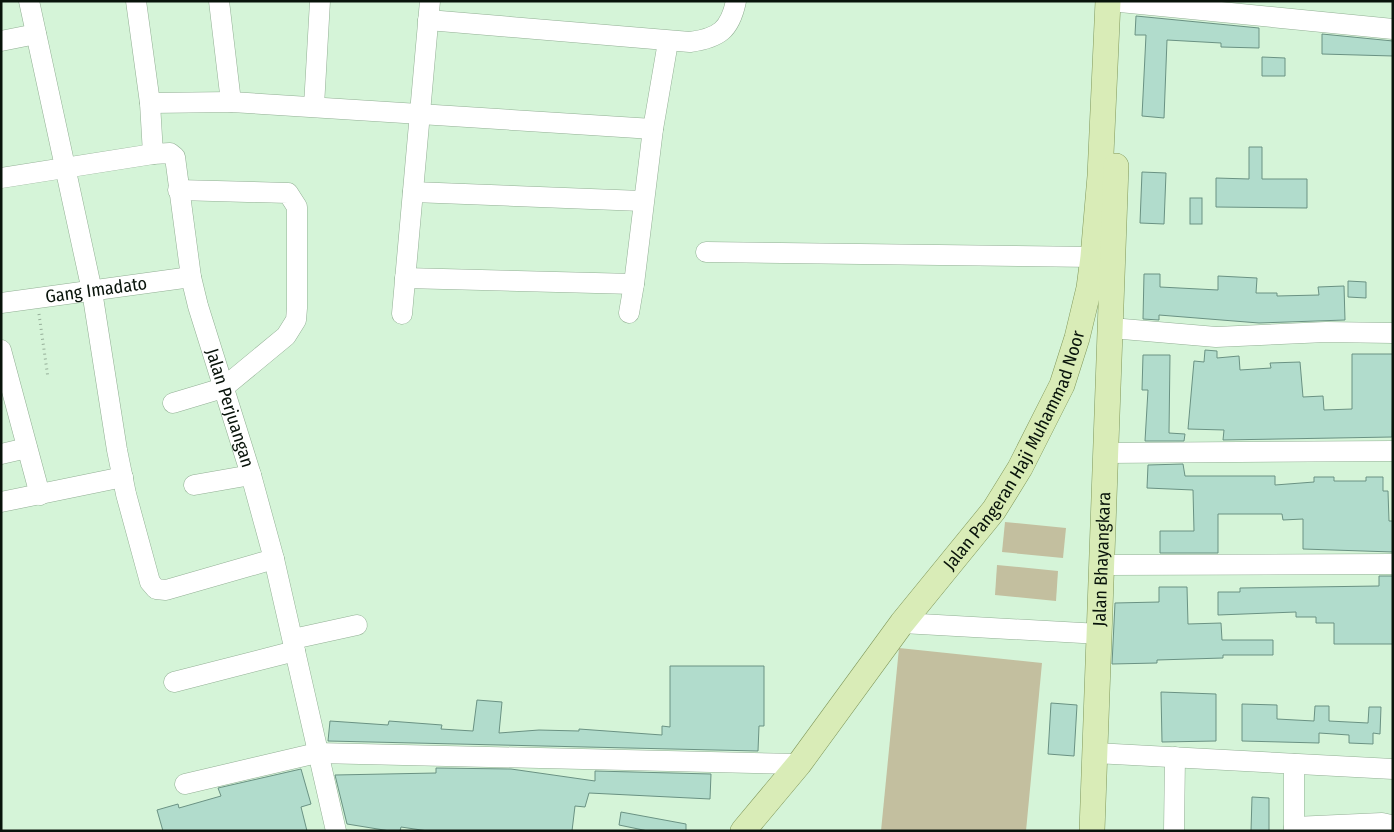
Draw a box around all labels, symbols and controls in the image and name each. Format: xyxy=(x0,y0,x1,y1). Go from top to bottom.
street label: Gang Imadato xyxy=(44,272,148,308)
street label: Jalan Pangeran Haji Muhammad Noor xyxy=(939,328,1090,574)
street label: Jalan Perjuangan xyxy=(201,346,259,470)
street label: Jalan Bhayangkara xyxy=(1088,491,1115,627)

